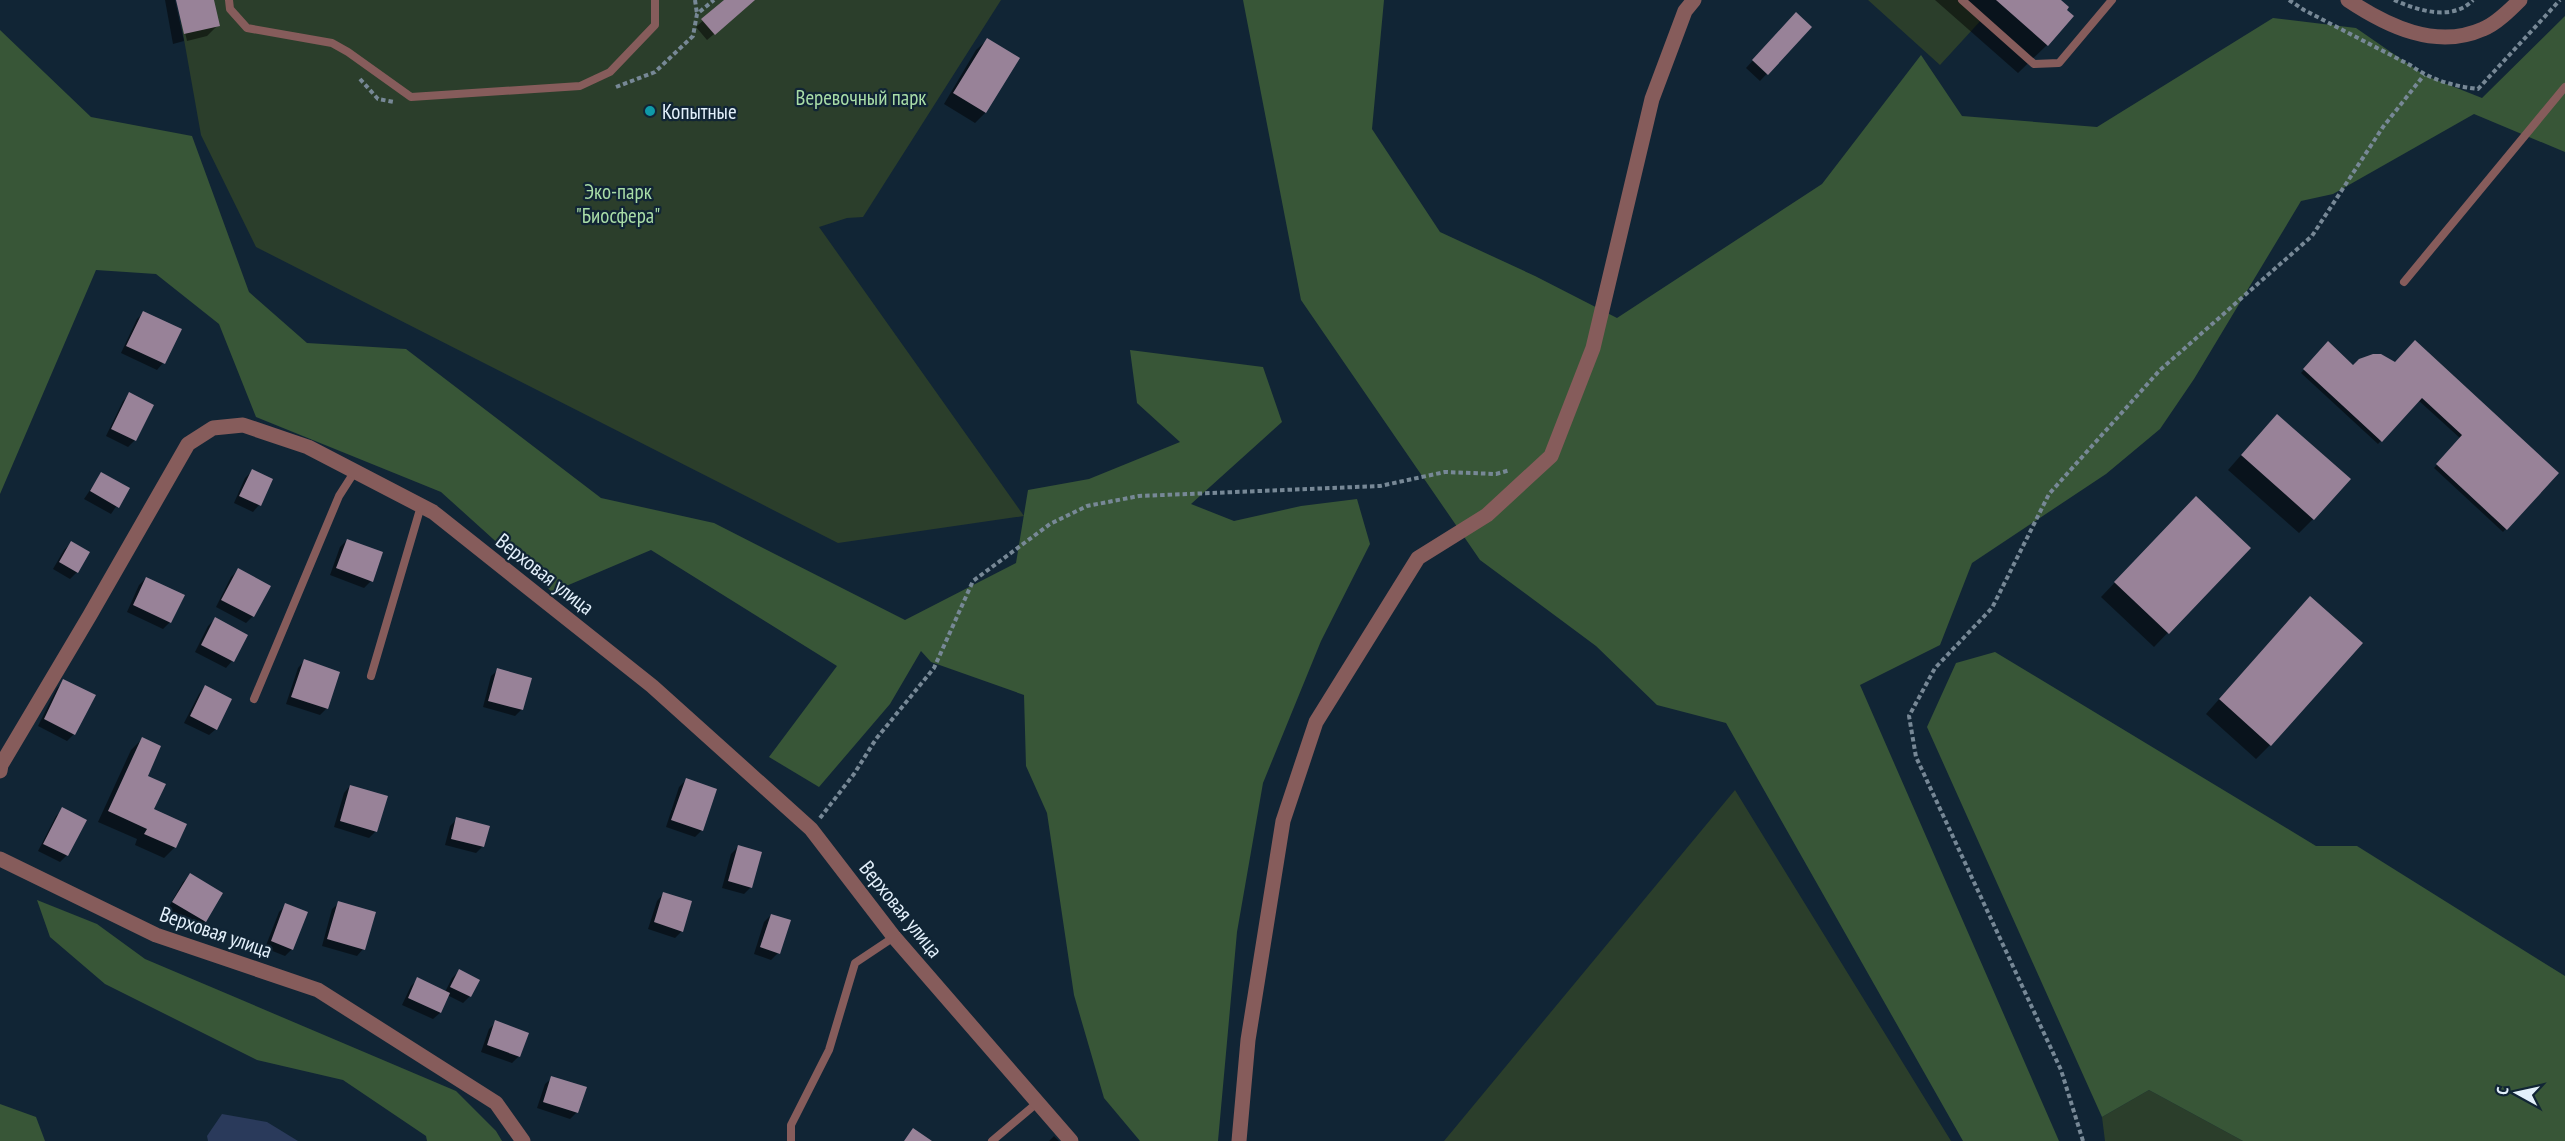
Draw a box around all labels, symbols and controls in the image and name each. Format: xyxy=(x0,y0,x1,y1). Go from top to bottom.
park label: Веревочный парк xyxy=(796,84,927,111)
place label: Копытные xyxy=(662,98,737,125)
marker: Копытные xyxy=(643,104,657,118)
park label: Эко-парк "Биосфера" xyxy=(576,178,660,229)
street label: Верховая улица xyxy=(491,527,599,621)
street label: Верховая улица xyxy=(854,855,948,963)
street label: Верховая улица xyxy=(156,900,276,964)
north arrow xyxy=(2487,1063,2547,1123)
text: С xyxy=(2492,1085,2513,1096)

